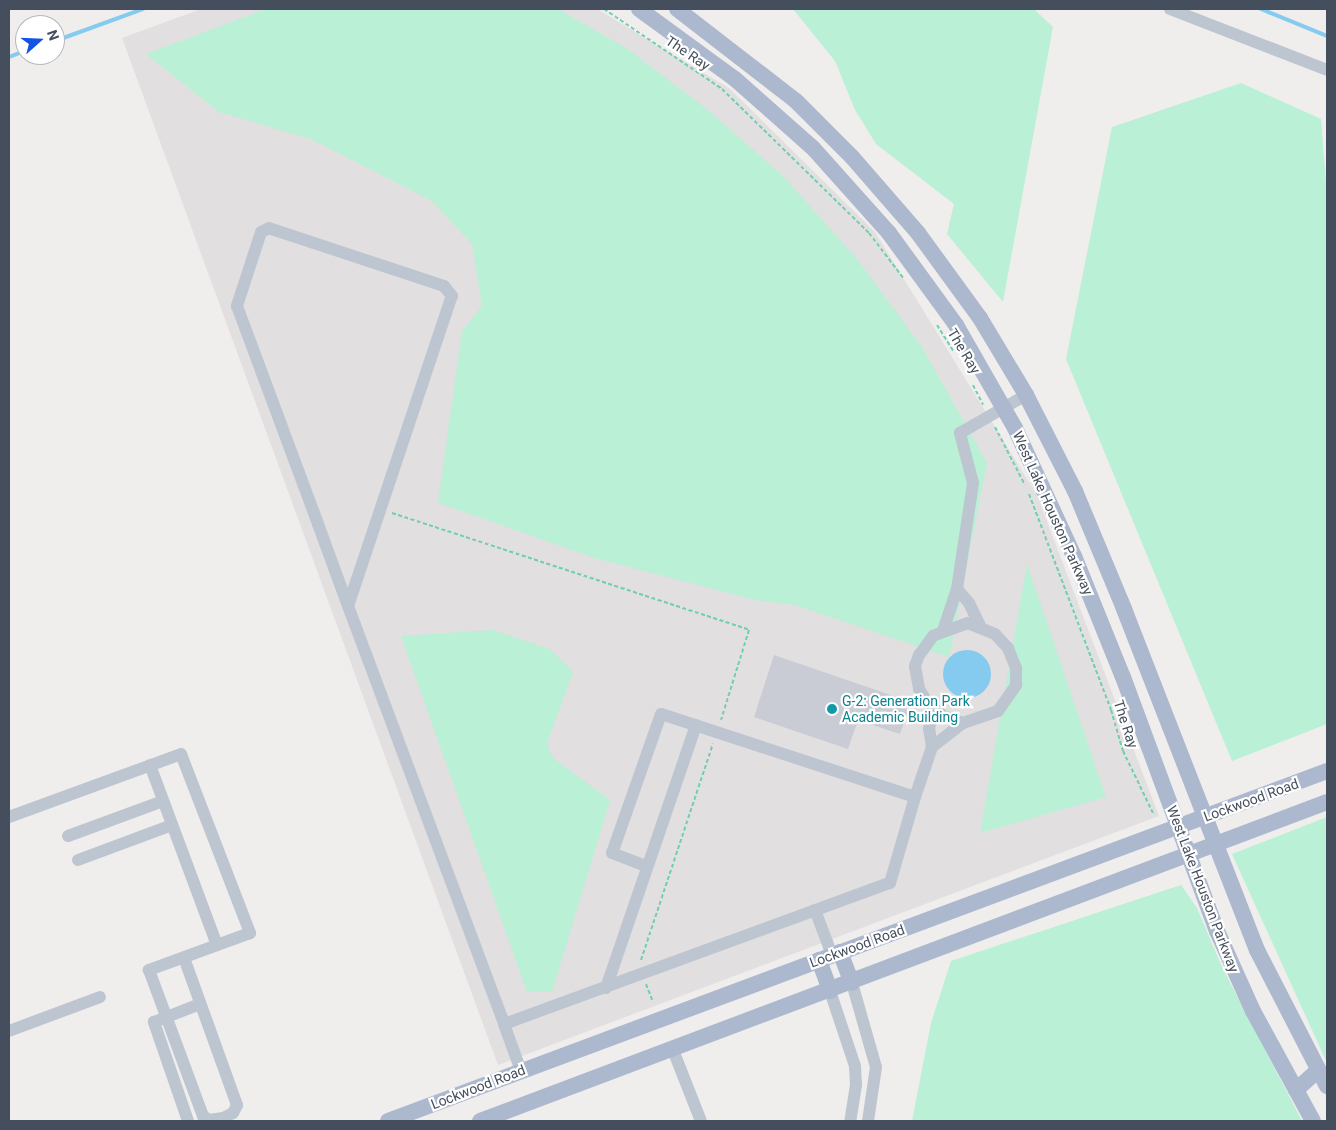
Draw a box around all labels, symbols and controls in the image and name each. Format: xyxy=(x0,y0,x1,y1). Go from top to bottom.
north arrow xyxy=(15,15,65,65)
text: N xyxy=(44,28,62,43)
street label: The Ray xyxy=(663,32,713,74)
street label: The Ray xyxy=(944,325,984,377)
street label: West Lake Houston Parkway xyxy=(1009,429,1097,597)
place label: G-2: Generation Park Academic Building xyxy=(842,693,970,726)
street label: The Ray xyxy=(1110,698,1142,750)
marker: G-2: Generation Park Academic Building xyxy=(826,703,838,715)
street label: Lockwood Road xyxy=(1201,775,1301,825)
street label: West Lake Houston Parkway xyxy=(1163,803,1243,975)
street label: Lockwood Road xyxy=(807,921,907,971)
street label: Lockwood Road xyxy=(428,1061,528,1113)

